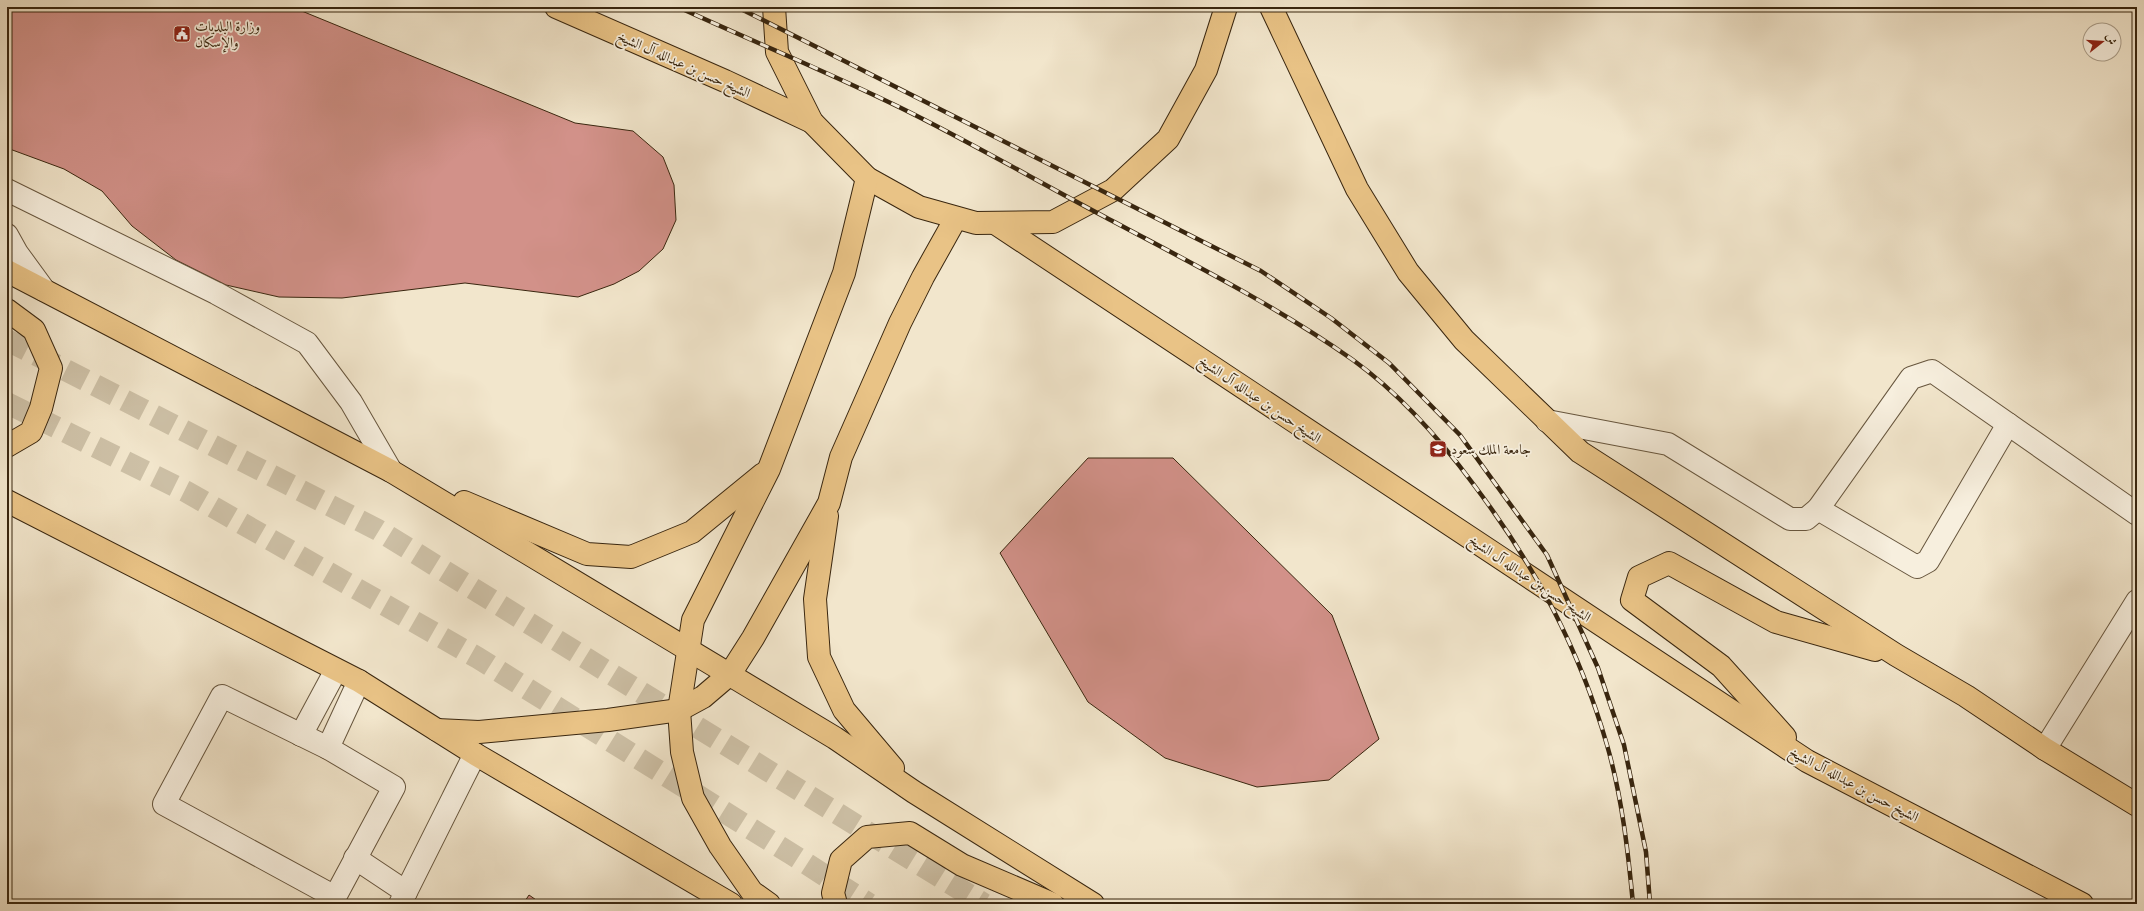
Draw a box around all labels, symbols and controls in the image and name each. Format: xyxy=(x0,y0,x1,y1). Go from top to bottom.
place label: وزارة البلديات والإسكان xyxy=(195,18,260,53)
north arrow xyxy=(2082,22,2122,62)
public building icon: وزارة البلديات والإسكان xyxy=(172,24,192,44)
street label: الشيخ حسن بن عبدالله آل الشيخ xyxy=(613,27,753,105)
text: ش xyxy=(2102,32,2119,47)
street label: الشيخ حسن بن عبدالله آل الشيخ xyxy=(1193,352,1324,450)
school or university icon: جامعة الملك سعود xyxy=(1428,439,1448,459)
place label: جامعة الملك سعود xyxy=(1451,441,1531,459)
street label: الشيخ حسن بن عبدالله آل الشيخ xyxy=(1463,531,1594,629)
street label: الشيخ حسن بن عبدالله آل الشيخ xyxy=(1784,743,1921,829)

